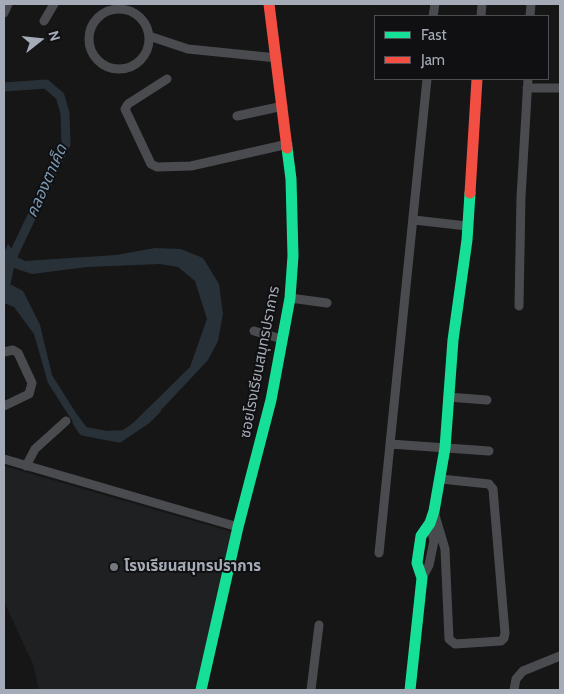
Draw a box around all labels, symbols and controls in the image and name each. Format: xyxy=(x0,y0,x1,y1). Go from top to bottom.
north arrow xyxy=(15,15,65,65)
legend xyxy=(374,15,549,80)
text: Fast xyxy=(421,26,446,44)
text: N xyxy=(44,29,64,43)
text: Jam xyxy=(421,51,445,69)
water label: คลองตาเค็ด xyxy=(22,142,72,220)
street label: ซอยโรงเรียนสมุทรปราการ xyxy=(236,284,284,440)
place label: โรงเรียนสมุทรปราการ xyxy=(124,558,261,576)
marker: โรงเรียนสมุทรปราการ xyxy=(108,561,120,573)

